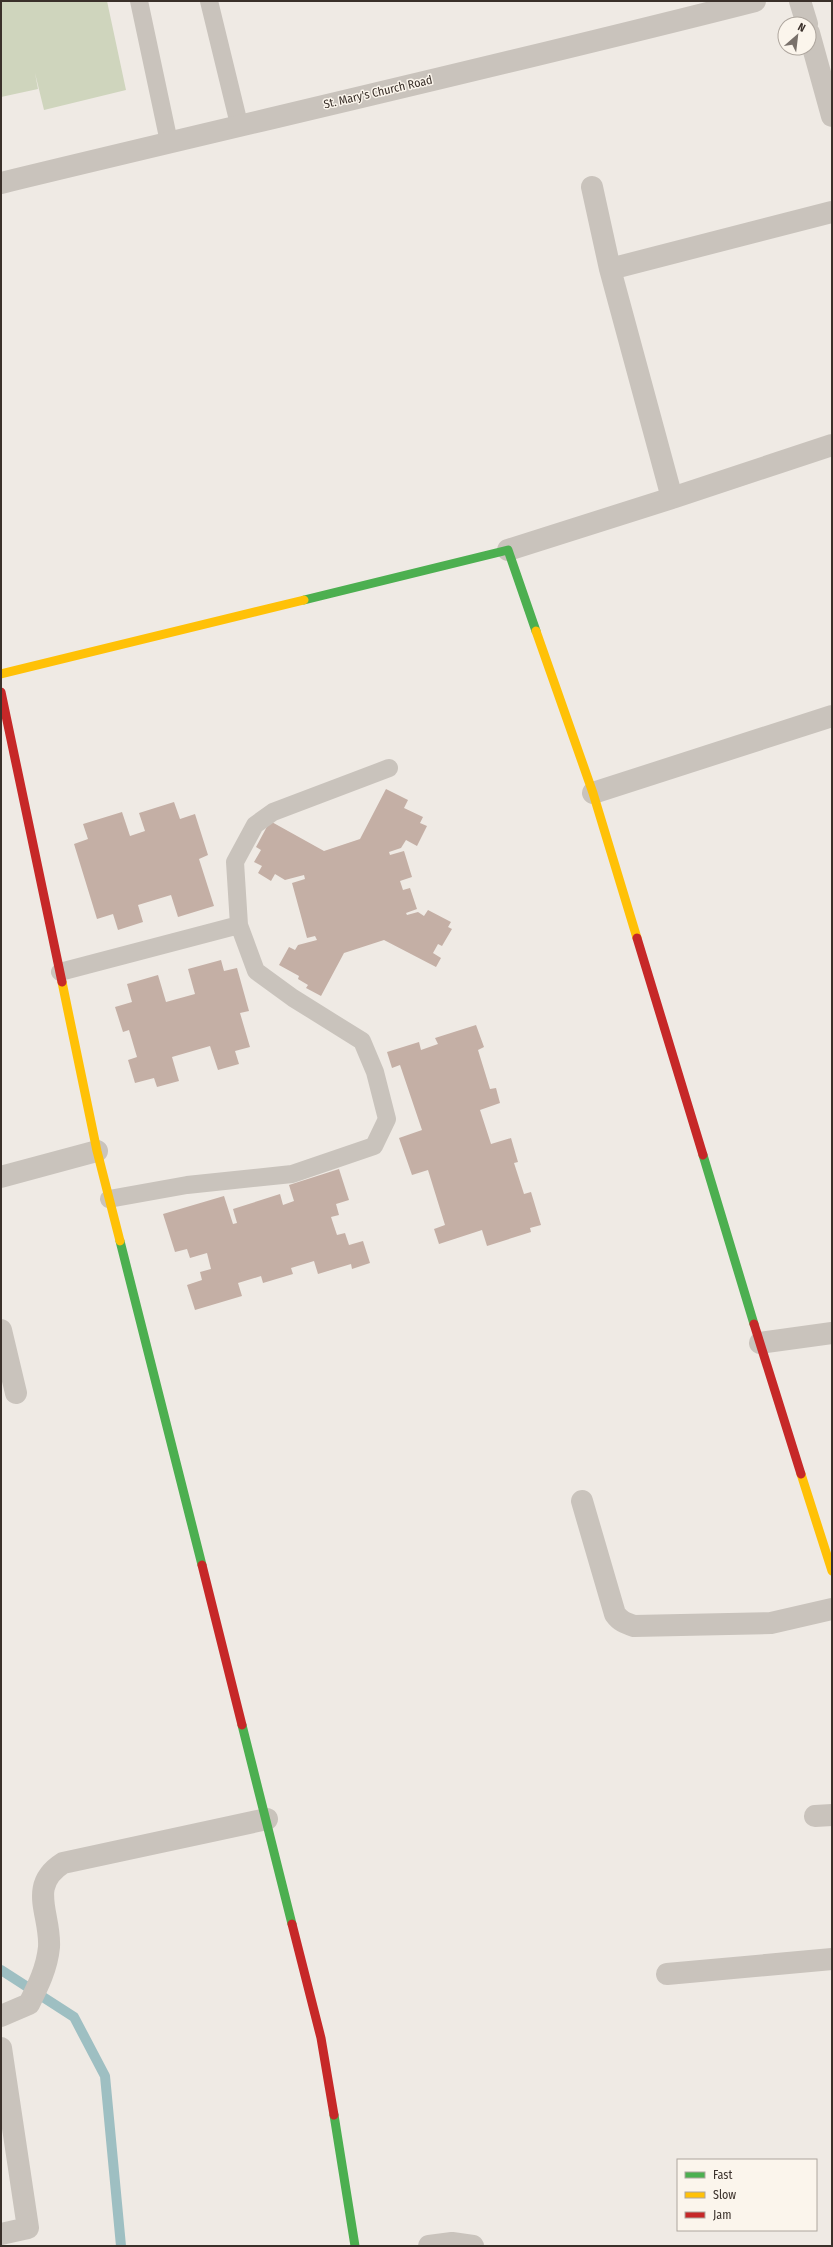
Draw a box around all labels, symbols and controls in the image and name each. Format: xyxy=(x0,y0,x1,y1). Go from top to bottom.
north arrow xyxy=(777,16,817,56)
text: N xyxy=(795,20,807,35)
street label: St. Mary's Church Road xyxy=(322,73,434,111)
legend xyxy=(677,2159,817,2231)
text: Fast xyxy=(713,2168,732,2182)
text: Slow xyxy=(713,2188,736,2202)
text: Jam xyxy=(713,2208,731,2222)

